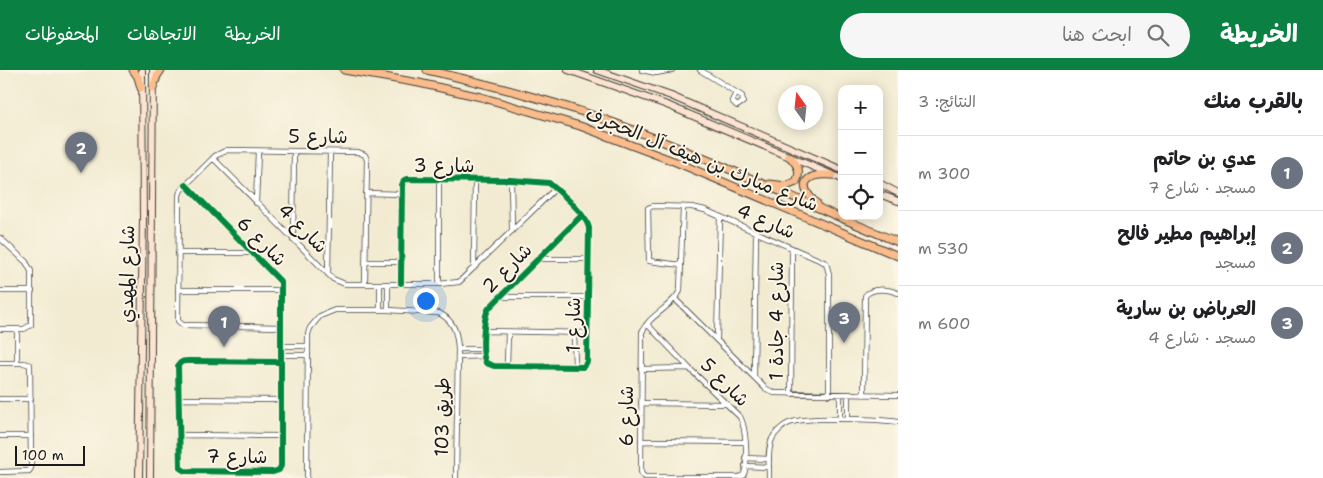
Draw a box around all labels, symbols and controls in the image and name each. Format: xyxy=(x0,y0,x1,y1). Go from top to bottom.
search box xyxy=(840,13,1190,58)
text: الخريطة xyxy=(1220,18,1298,50)
icon: search xyxy=(1144,21,1172,49)
text: المحفوظات xyxy=(25,22,99,46)
text: الاتجاهات xyxy=(127,22,197,46)
text: الخريطة xyxy=(225,22,281,46)
text: ابحث هنا xyxy=(1062,22,1132,47)
north arrow xyxy=(778,85,823,130)
map controls xyxy=(838,85,883,220)
button: + xyxy=(838,85,883,130)
text: بالقرب منك xyxy=(1204,87,1303,115)
text: النتائج: 3 xyxy=(918,91,976,112)
street label: شارع مبارك بن هيف آل الحجرف xyxy=(582,101,822,218)
street label: شارع 5 xyxy=(288,124,348,150)
button: − xyxy=(838,130,883,175)
pin: 2 xyxy=(65,132,97,173)
text: عدي بن حاتم xyxy=(1153,146,1256,171)
street label: شارع 3 xyxy=(414,153,474,179)
text: 300 m xyxy=(918,163,970,184)
text: 1 xyxy=(1283,163,1291,184)
button: locate xyxy=(838,175,883,220)
text: مسجد · شارع 7 xyxy=(1148,177,1256,198)
street label: شارع 4 xyxy=(272,198,333,259)
street label: شارع 4 xyxy=(733,198,799,245)
street label: شارع 6 xyxy=(231,211,292,272)
text: إبراهيم مطير فالح xyxy=(1117,221,1256,246)
street label: شارع المهدي xyxy=(114,225,142,323)
street label: شارع 2 xyxy=(477,238,538,299)
text: 530 m xyxy=(918,238,968,259)
text: 2 xyxy=(1281,238,1293,259)
text: مسجد xyxy=(1215,252,1256,273)
street label: شارع 4 جادة 1 xyxy=(764,262,790,380)
your location xyxy=(413,288,439,314)
text: العرباض بن سارية xyxy=(1116,296,1256,321)
street label: شارع 1 xyxy=(561,297,587,353)
pin: 3 xyxy=(828,302,860,343)
pin: 1 xyxy=(208,306,240,347)
text: 600 m xyxy=(918,313,970,334)
text: 3 xyxy=(1281,313,1293,334)
text: مسجد · شارع 4 xyxy=(1148,327,1256,348)
street label: شارع 5 xyxy=(695,352,755,412)
street label: طريق 103 xyxy=(429,377,455,457)
street label: شارع 6 xyxy=(614,386,640,446)
scale bar xyxy=(15,443,85,466)
street label: شارع 7 xyxy=(207,444,267,470)
text: 100 m xyxy=(22,446,64,464)

